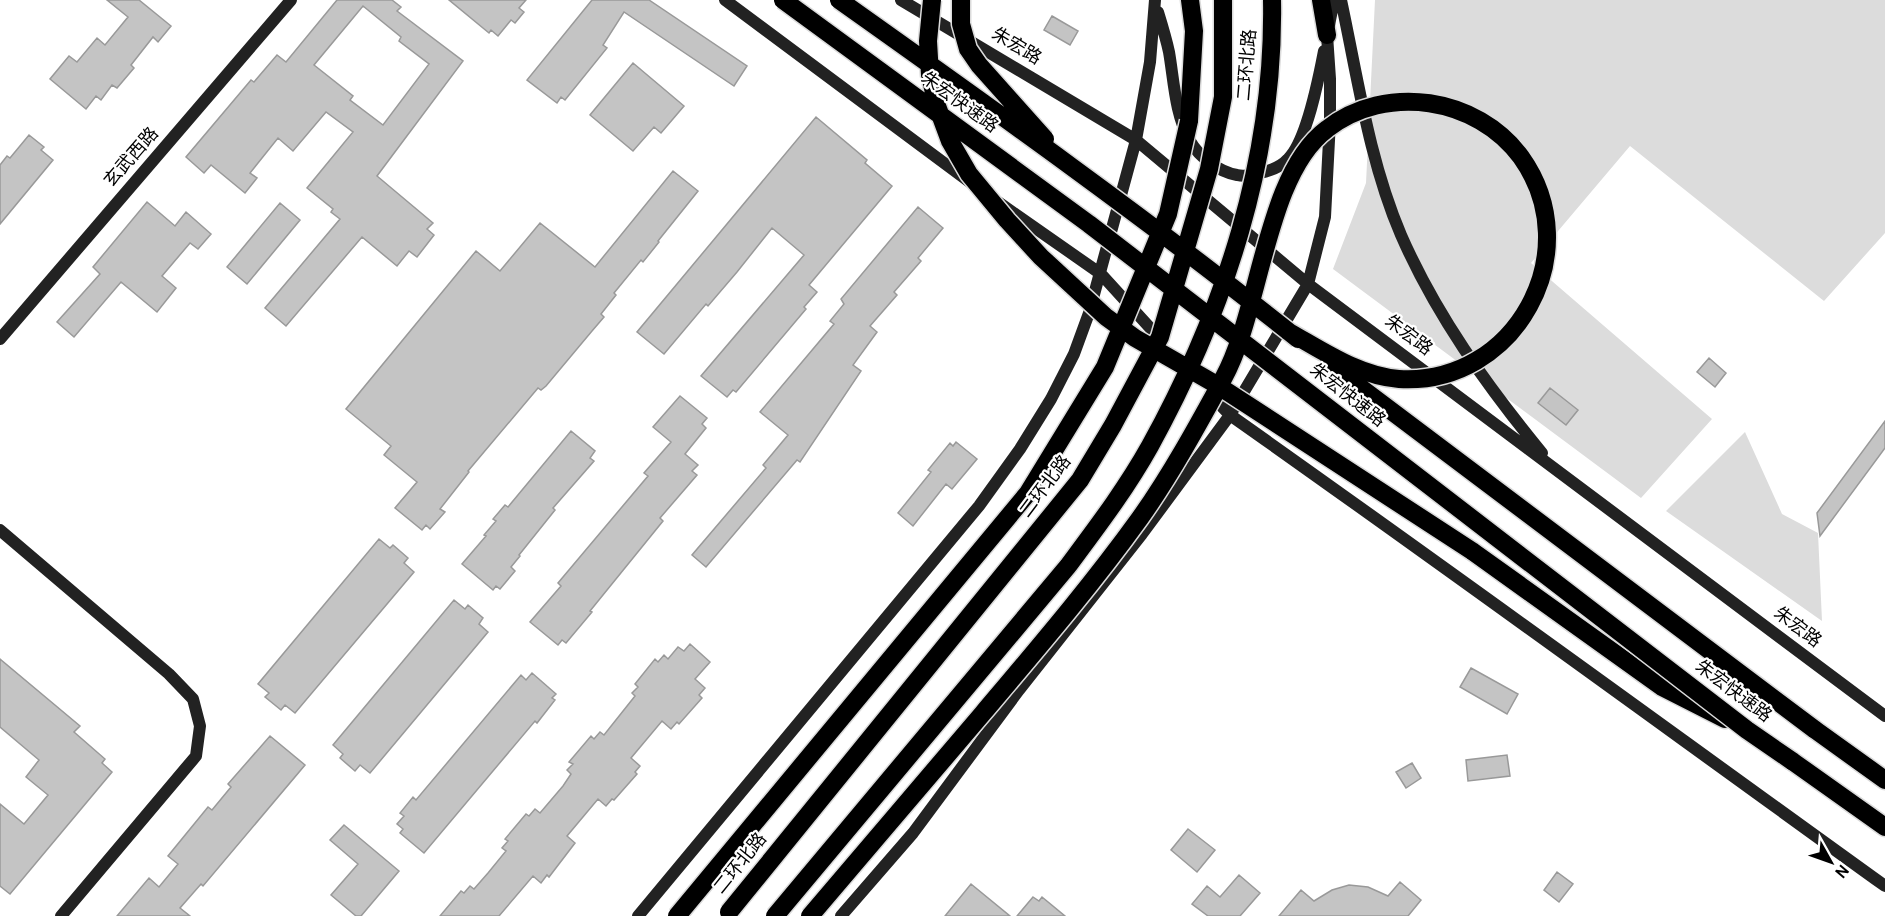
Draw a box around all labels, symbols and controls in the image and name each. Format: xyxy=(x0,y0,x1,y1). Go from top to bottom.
street label: 朱宏路 xyxy=(987,23,1045,71)
street label: 二环北路 xyxy=(1233,28,1263,102)
street label: 朱宏快速路 xyxy=(916,67,1002,139)
street label: 玄武西路 xyxy=(100,123,164,193)
street label: 朱宏路 xyxy=(1380,311,1436,361)
street label: 朱宏快速路 xyxy=(1304,359,1390,433)
street label: 二环北路 xyxy=(1015,451,1077,523)
street label: 朱宏路 xyxy=(1769,603,1825,653)
street label: 朱宏快速路 xyxy=(1690,656,1776,728)
street label: 二环北路 xyxy=(709,829,773,899)
north arrow xyxy=(1801,832,1861,892)
text: N xyxy=(1830,860,1852,881)

